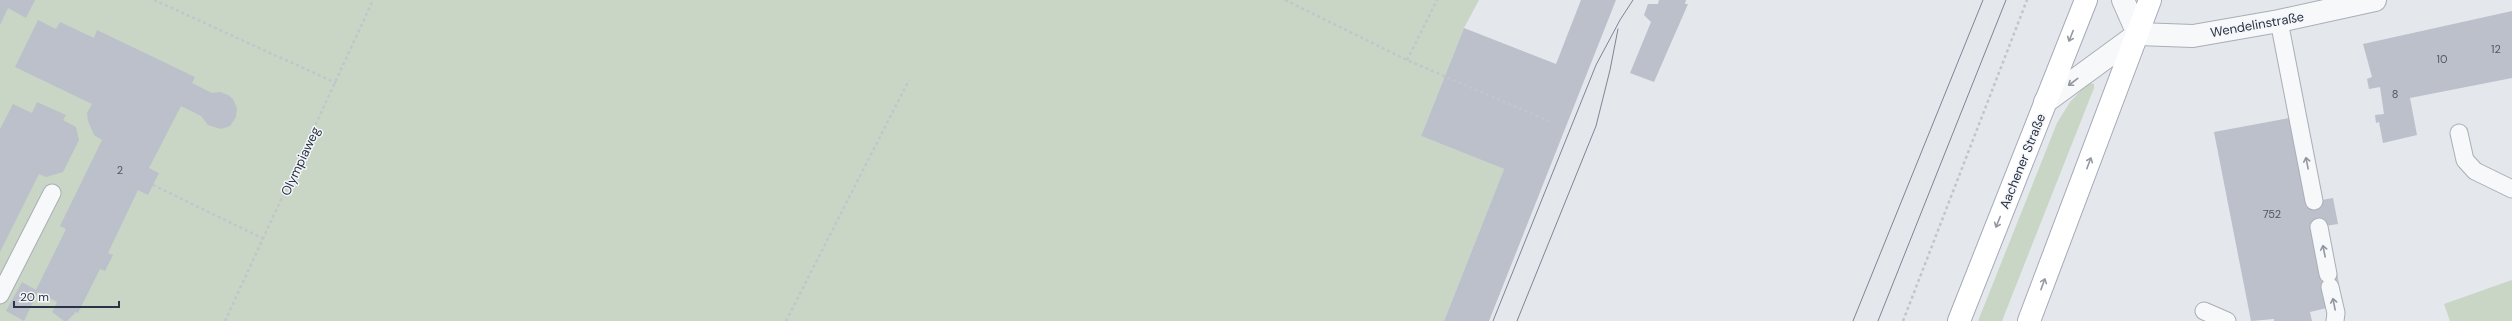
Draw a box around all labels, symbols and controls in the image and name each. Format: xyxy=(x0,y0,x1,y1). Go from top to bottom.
street label: Wendelinstraße xyxy=(2209,8,2305,41)
one-way arrow xyxy=(2067,30,2075,42)
house number: 12 xyxy=(2491,42,2501,56)
house number: 10 xyxy=(2437,52,2447,66)
one-way arrow xyxy=(2068,78,2079,86)
house number: 8 xyxy=(2392,87,2398,101)
street label: Aachener Straße xyxy=(1996,111,2049,211)
street label: Olympiaweg xyxy=(277,124,324,198)
one-way arrow xyxy=(2085,157,2093,169)
one-way arrow xyxy=(2302,157,2310,170)
house number: 2 xyxy=(117,163,123,177)
house number: 752 xyxy=(2263,207,2281,221)
one-way arrow xyxy=(1993,216,2001,228)
one-way arrow xyxy=(2319,244,2327,257)
one-way arrow xyxy=(2039,279,2047,291)
scale bar xyxy=(14,283,119,309)
text: 20 m xyxy=(20,289,49,305)
one-way arrow xyxy=(2329,298,2337,311)

